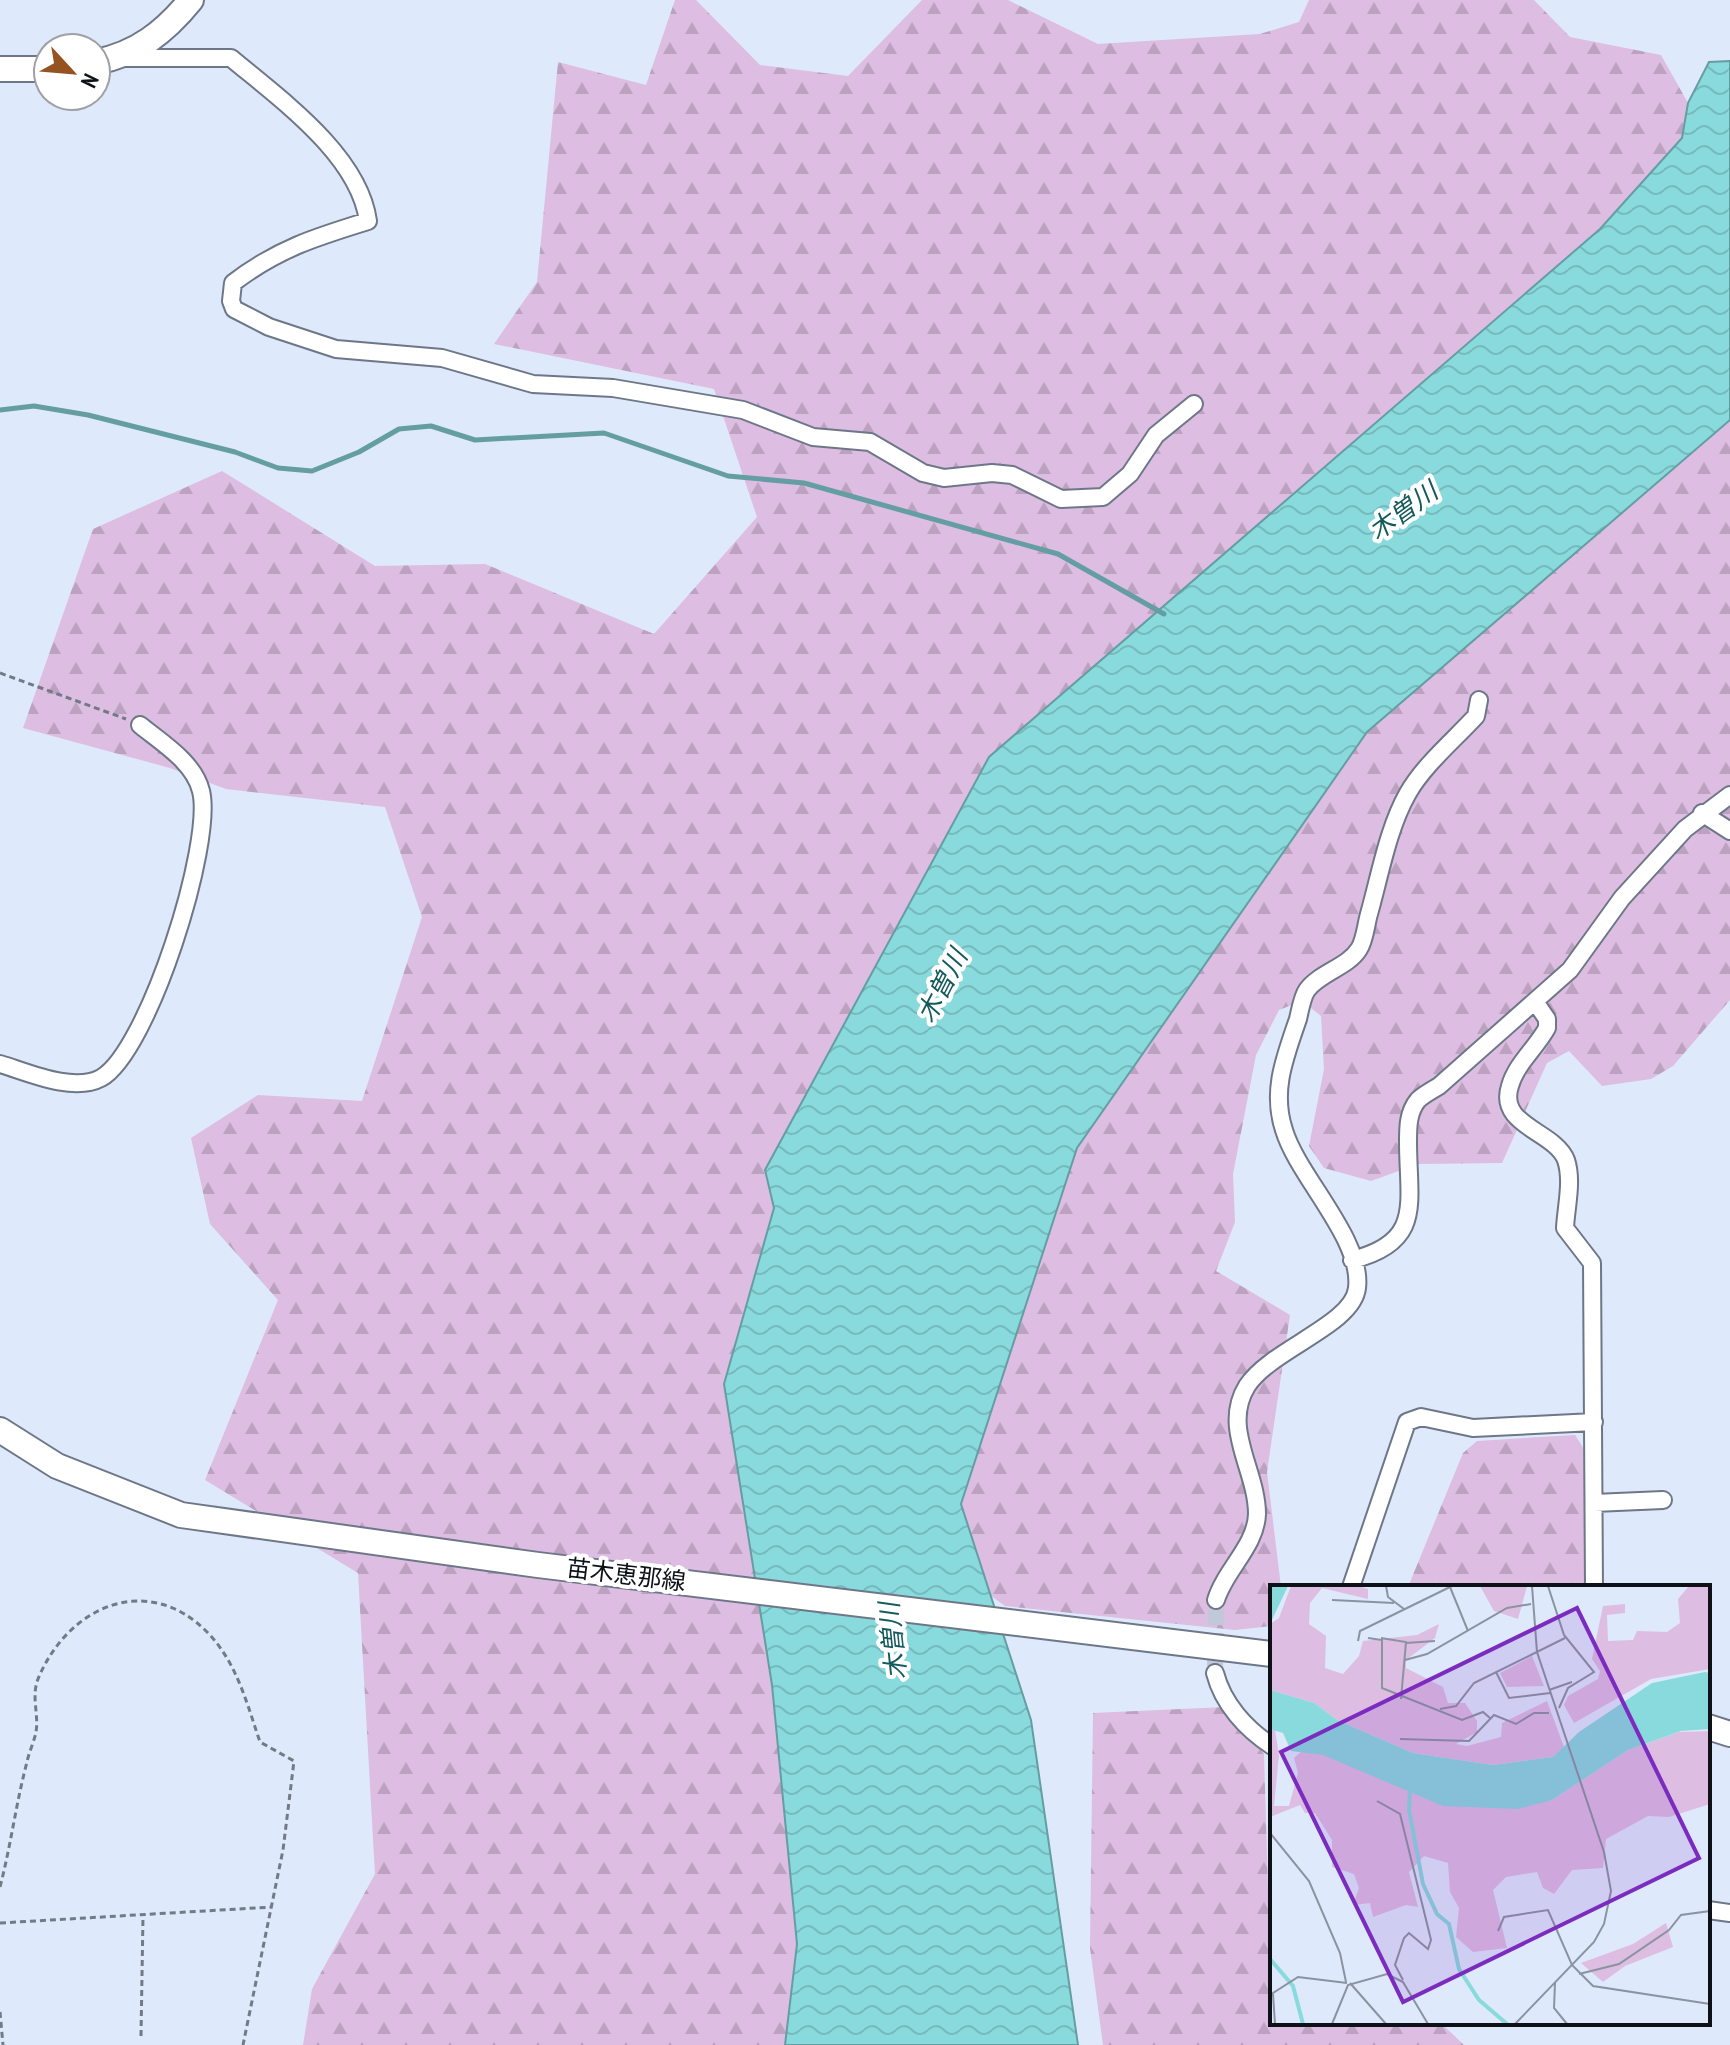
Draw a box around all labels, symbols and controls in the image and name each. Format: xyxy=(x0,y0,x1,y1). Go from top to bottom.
north arrow xyxy=(32,32,112,112)
text: N xyxy=(75,69,105,92)
water label: 木曽川 xyxy=(1361,473,1446,547)
water label: 木曽川 xyxy=(909,941,975,1028)
street label: 苗木恵那線 xyxy=(565,1552,688,1597)
inset map xyxy=(1270,1585,1710,2025)
water label: 木曽川 xyxy=(872,1598,913,1682)

